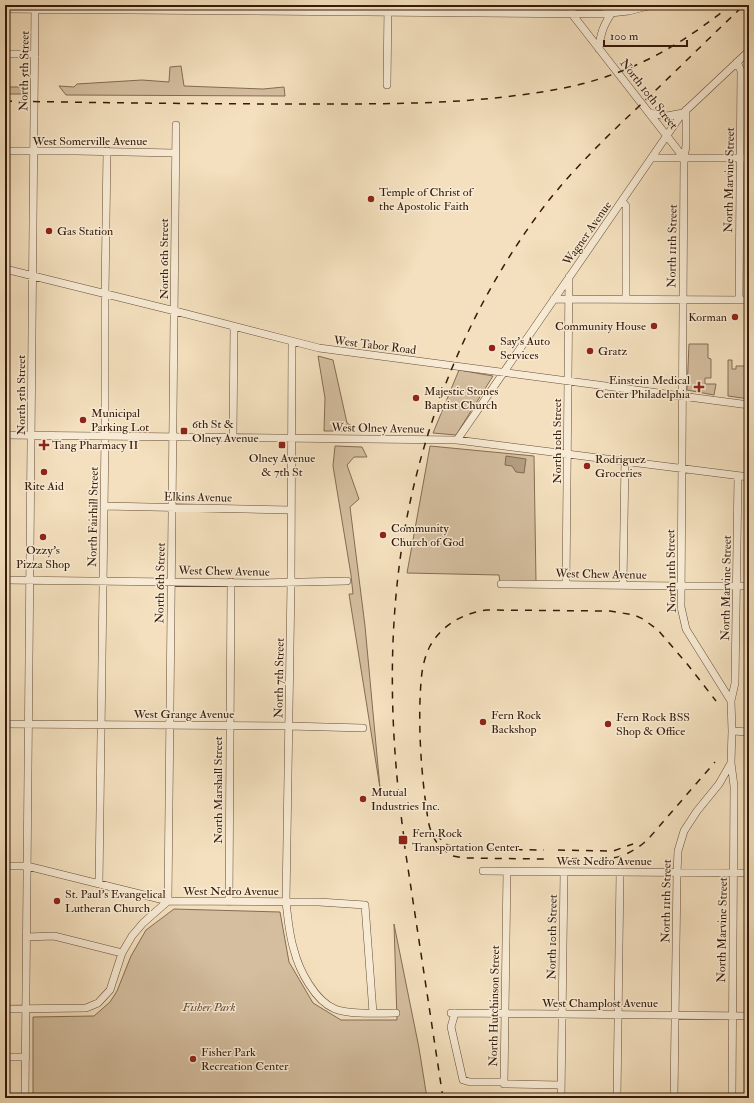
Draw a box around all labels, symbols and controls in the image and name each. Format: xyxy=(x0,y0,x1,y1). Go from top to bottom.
scale bar xyxy=(604,22,687,48)
text: 100 m xyxy=(610,29,639,44)
street label: North 5th Street xyxy=(16,31,33,111)
street label: North 10th Street xyxy=(616,56,681,133)
street label: North Marvine Street xyxy=(721,127,738,233)
street label: West Somerville Avenue xyxy=(32,134,147,149)
place label: Temple of Christ of the Apostolic Faith xyxy=(379,185,474,214)
marker: Temple of Christ of the Apostolic Faith xyxy=(366,194,376,204)
street label: Wagner Avenue xyxy=(559,198,615,269)
street label: North 11th Street xyxy=(664,204,681,288)
street label: North 6th Street xyxy=(157,218,172,300)
place label: Gas Station xyxy=(57,224,113,239)
marker: Gas Station xyxy=(44,226,54,236)
place label: Korman xyxy=(688,310,727,325)
marker: Korman xyxy=(730,312,740,322)
place label: Community House xyxy=(555,319,646,334)
marker: Community House xyxy=(649,321,659,331)
street label: West Tabor Road xyxy=(332,333,417,358)
place label: Say's Auto Services xyxy=(500,334,550,363)
marker: Say's Auto Services xyxy=(487,343,497,353)
place label: Gratz xyxy=(598,344,627,359)
marker: Gratz xyxy=(585,346,595,356)
street label: North 5th Street xyxy=(14,355,29,435)
place label: Einstein Medical Center Philadelphia xyxy=(595,373,691,402)
marker: Einstein Medical Center Philadelphia xyxy=(693,381,705,393)
place label: Majestic Stones Baptist Church xyxy=(424,384,498,413)
marker: Majestic Stones Baptist Church xyxy=(411,393,421,403)
street label: North 10th Street xyxy=(550,398,565,484)
place label: Municipal Parking Lot xyxy=(91,406,149,435)
marker: Municipal Parking Lot xyxy=(78,415,88,425)
place label: 6th St & Olney Avenue xyxy=(192,417,259,446)
street label: West Olney Avenue xyxy=(330,420,425,437)
marker: 6th St & Olney Avenue xyxy=(179,426,189,436)
place label: Tang Pharmacy II xyxy=(52,438,139,453)
marker: Tang Pharmacy II xyxy=(39,440,49,450)
marker: Olney Avenue & 7th St xyxy=(277,440,287,450)
place label: Olney Avenue & 7th St xyxy=(249,451,315,480)
place label: Rodriguez Groceries xyxy=(595,452,646,481)
marker: Rodriguez Groceries xyxy=(582,461,592,471)
marker: Rite Aid xyxy=(39,467,49,477)
street label: North Fairhill Street xyxy=(85,467,102,567)
place label: Rite Aid xyxy=(24,479,64,494)
street label: Elkins Avenue xyxy=(164,489,232,506)
place label: Community Church of God xyxy=(391,521,464,550)
street label: North 11th Street xyxy=(663,529,680,613)
marker: Community Church of God xyxy=(378,530,388,540)
marker: Ozzy's Pizza Shop xyxy=(38,532,48,542)
street label: North Marvine Street xyxy=(718,535,735,641)
street label: North 6th Street xyxy=(152,542,169,624)
place label: Ozzy's Pizza Shop xyxy=(16,543,70,572)
street label: West Chew Avenue xyxy=(177,563,270,580)
street label: West Chew Avenue xyxy=(554,566,647,583)
street label: North 7th Street xyxy=(271,637,288,718)
street label: West Grange Avenue xyxy=(133,707,234,722)
place label: Fern Rock Backshop xyxy=(491,708,542,737)
place label: Fern Rock BSS Shop & Office xyxy=(616,710,690,739)
marker: Fern Rock Backshop xyxy=(478,717,488,727)
marker: Fern Rock BSS Shop & Office xyxy=(603,719,613,729)
street label: North Marshall Street xyxy=(211,736,226,844)
place label: Mutual Industries Inc. xyxy=(371,785,440,814)
marker: Mutual Industries Inc. xyxy=(358,794,368,804)
place label: Fern Rock Transportation Center xyxy=(412,826,520,855)
marker: Fern Rock Transportation Center xyxy=(397,834,409,846)
street label: West Nedro Avenue xyxy=(555,854,652,869)
street label: North 11th Street xyxy=(658,859,675,943)
street label: North Marvine Street xyxy=(714,877,731,983)
street label: West Nedro Avenue xyxy=(182,884,279,899)
place label: St. Paul's Evangelical Lutheran Church xyxy=(65,887,165,916)
street label: North 10th Street xyxy=(544,894,561,980)
marker: St. Paul's Evangelical Lutheran Church xyxy=(52,896,62,906)
street label: North Hutchinson Street xyxy=(486,945,503,1067)
street label: West Champlost Avenue xyxy=(541,996,658,1011)
park label: Fisher Park xyxy=(181,1000,236,1015)
place label: Fisher Park Recreation Center xyxy=(201,1045,289,1074)
marker: Fisher Park Recreation Center xyxy=(188,1054,198,1064)

